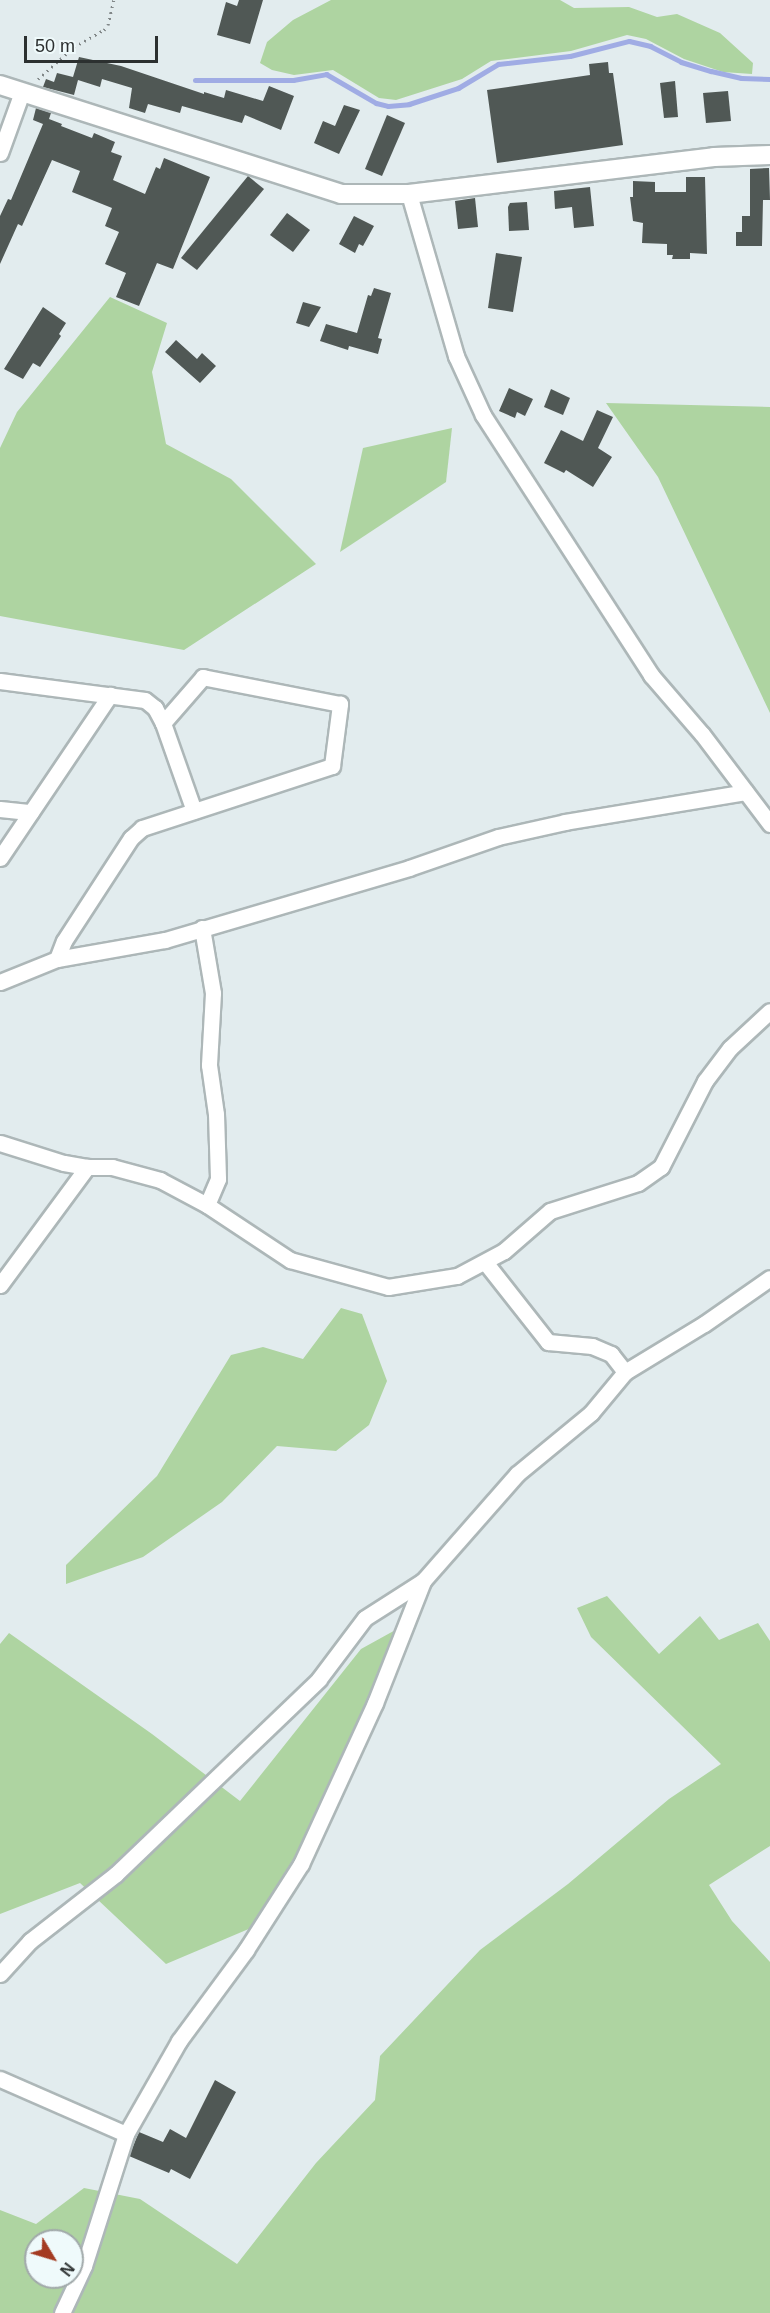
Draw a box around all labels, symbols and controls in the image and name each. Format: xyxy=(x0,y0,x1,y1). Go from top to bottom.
scale bar xyxy=(27,24,160,62)
text: 50 m xyxy=(35,36,75,56)
north arrow xyxy=(24,2229,84,2289)
text: N xyxy=(57,2259,77,2279)

